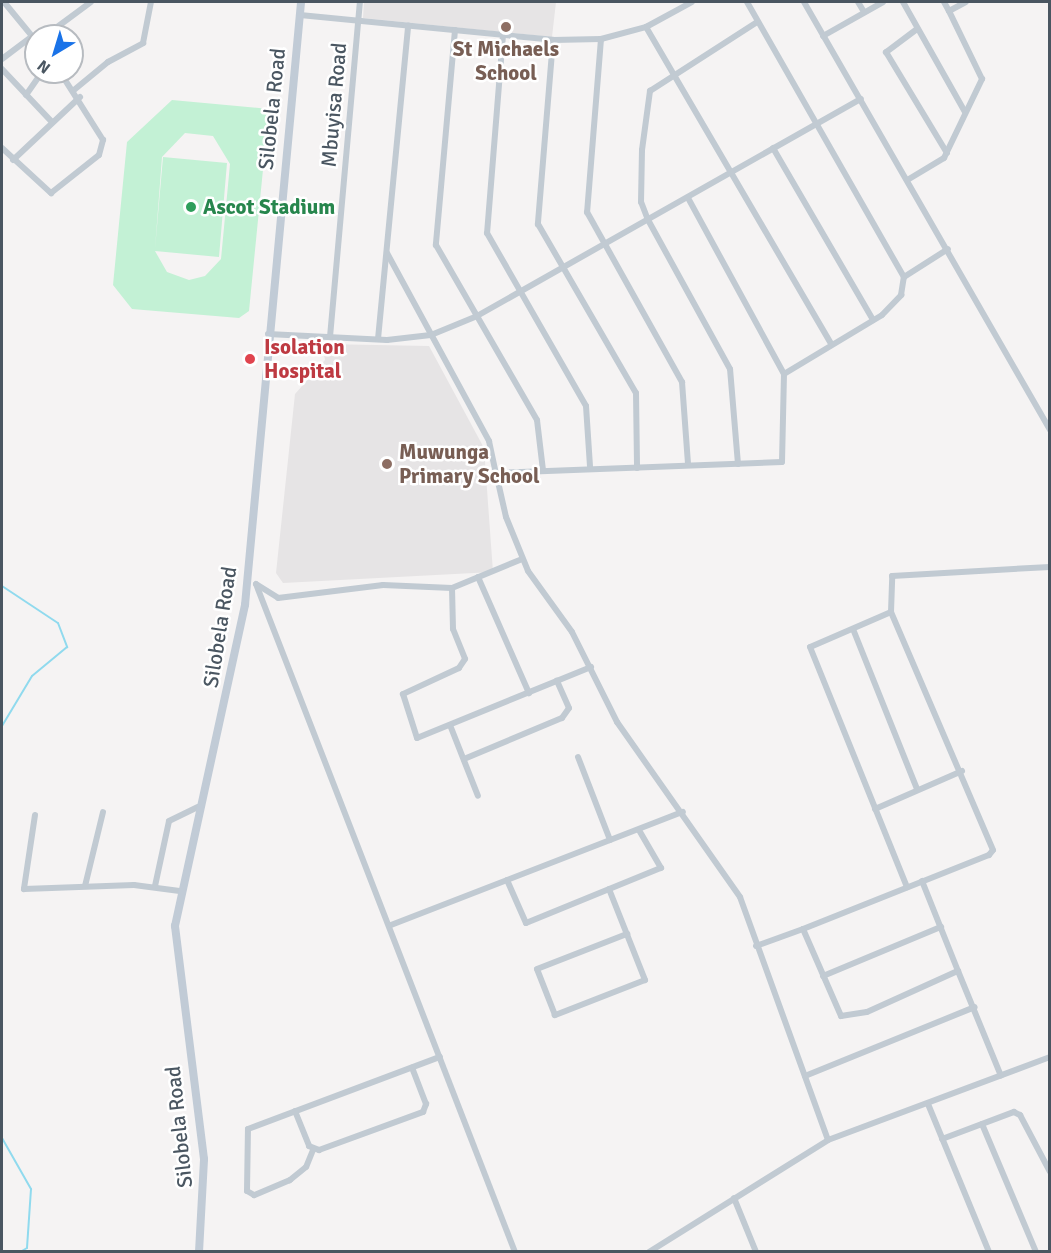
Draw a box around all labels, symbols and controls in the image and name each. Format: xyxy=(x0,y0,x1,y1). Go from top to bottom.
marker: St Michaels School xyxy=(499,20,513,34)
north arrow xyxy=(24,24,84,84)
place label: St Michaels School xyxy=(453,36,559,86)
street label: Mbuyisa Road xyxy=(316,42,352,168)
street label: Silobela Road xyxy=(253,47,291,171)
text: N xyxy=(34,55,55,78)
place label: Ascot Stadium xyxy=(203,194,335,220)
marker: Ascot Stadium xyxy=(184,200,198,214)
place label: Isolation Hospital xyxy=(264,334,345,384)
marker: Isolation Hospital xyxy=(241,350,259,368)
place label: Muwunga Primary School xyxy=(399,439,540,489)
marker: Muwunga Primary School xyxy=(380,457,394,471)
street label: Silobela Road xyxy=(198,565,242,689)
street label: Silobela Road xyxy=(160,1065,198,1189)

